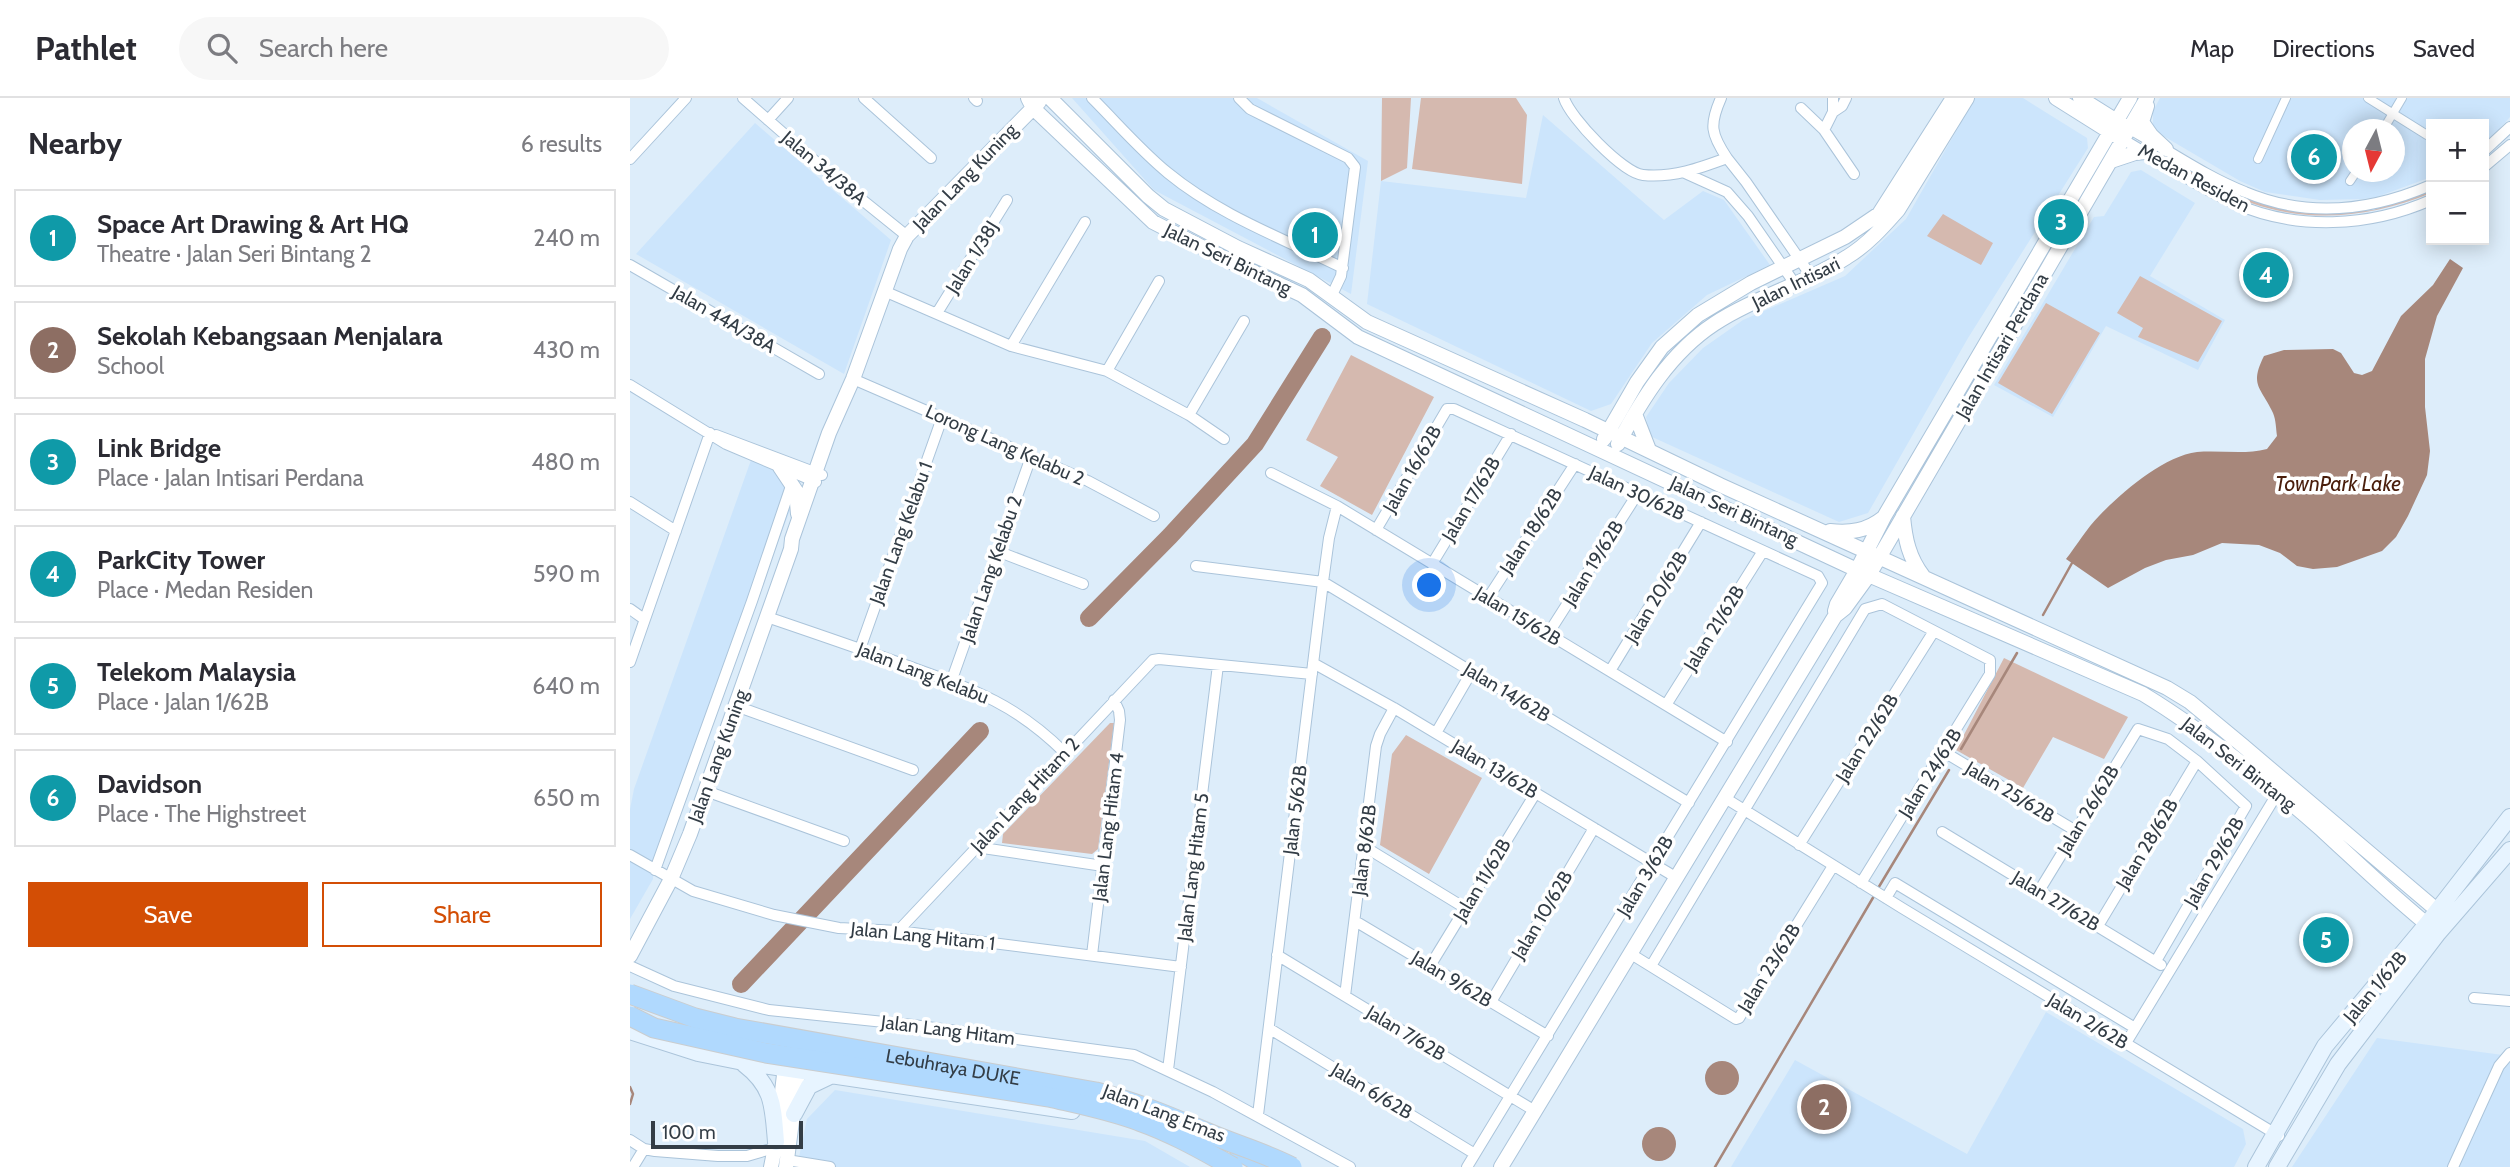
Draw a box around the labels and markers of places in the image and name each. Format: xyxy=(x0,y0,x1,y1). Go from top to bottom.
pin: 6 xyxy=(2291,131,2337,183)
pin: 3 xyxy=(2038,196,2084,248)
pin: 1 xyxy=(1292,209,1338,261)
pin: 4 xyxy=(2243,249,2289,301)
pin: 5 xyxy=(2303,914,2349,966)
pin: 2 xyxy=(1801,1081,1847,1133)

